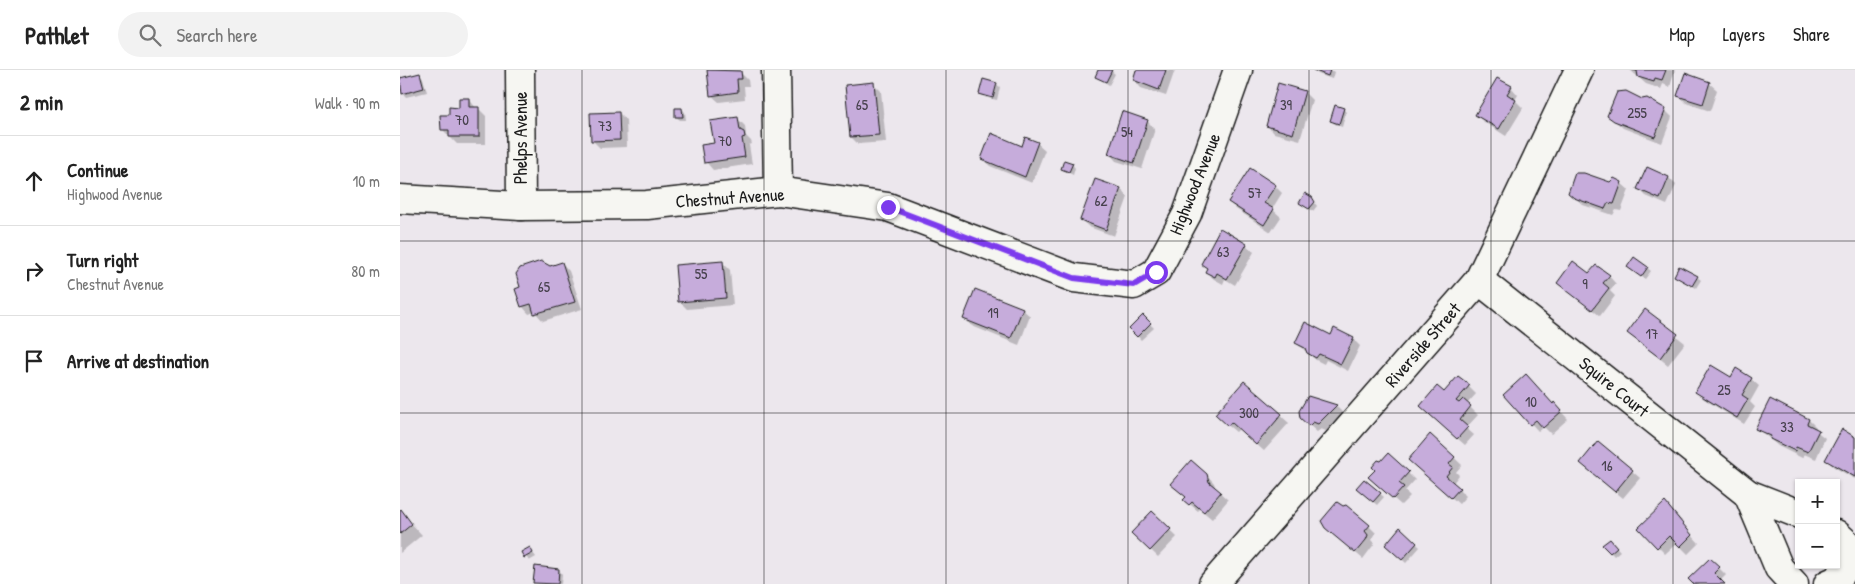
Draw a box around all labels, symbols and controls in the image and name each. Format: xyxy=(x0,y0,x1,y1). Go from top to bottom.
search box xyxy=(118,12,468,57)
text: Pathlet xyxy=(25,19,88,51)
icon: search xyxy=(136,21,164,49)
text: Search here xyxy=(176,22,258,48)
text: Map xyxy=(1669,22,1695,47)
text: Layers xyxy=(1723,22,1765,47)
text: Share xyxy=(1793,22,1830,47)
text: 2 min xyxy=(20,88,63,117)
text: Walk · 90 m xyxy=(315,92,380,114)
street label: Phelps Avenue xyxy=(508,92,533,184)
house number: 65 xyxy=(856,94,869,115)
house number: 39 xyxy=(1280,94,1293,115)
house number: 255 xyxy=(1627,102,1648,123)
house number: 70 xyxy=(455,109,469,130)
house number: 73 xyxy=(598,115,612,136)
house number: 54 xyxy=(1121,121,1133,142)
street label: Highwood Avenue xyxy=(1163,129,1226,238)
house number: 70 xyxy=(718,130,732,151)
text: Continue xyxy=(67,157,128,183)
icon: ahead xyxy=(20,167,48,195)
text: 10 m xyxy=(352,170,380,192)
street label: Chestnut Avenue xyxy=(675,181,785,214)
house number: 57 xyxy=(1248,182,1262,203)
text: Highwood Avenue xyxy=(67,183,163,205)
house number: 62 xyxy=(1094,190,1108,211)
route end xyxy=(877,196,900,219)
house number: 63 xyxy=(1217,241,1230,262)
text: Turn right xyxy=(67,247,138,273)
icon: right xyxy=(20,257,48,285)
text: 80 m xyxy=(351,260,380,282)
route start xyxy=(1145,261,1168,284)
house number: 55 xyxy=(695,263,708,284)
text: Chestnut Avenue xyxy=(67,273,164,295)
house number: 9 xyxy=(1582,273,1588,294)
house number: 65 xyxy=(538,276,551,297)
street label: Riverside Street xyxy=(1379,296,1467,392)
house number: 19 xyxy=(988,302,999,323)
house number: 17 xyxy=(1646,323,1658,344)
icon: arrive xyxy=(20,347,48,375)
text: Arrive at destination xyxy=(67,348,209,374)
street label: Squire Court xyxy=(1574,351,1655,423)
house number: 25 xyxy=(1717,379,1731,400)
house number: 10 xyxy=(1525,391,1537,412)
house number: 300 xyxy=(1239,402,1259,423)
house number: 33 xyxy=(1780,416,1794,437)
house number: 16 xyxy=(1601,455,1613,476)
map controls xyxy=(1795,479,1840,569)
button: + xyxy=(1795,479,1840,524)
button: − xyxy=(1795,524,1840,569)

